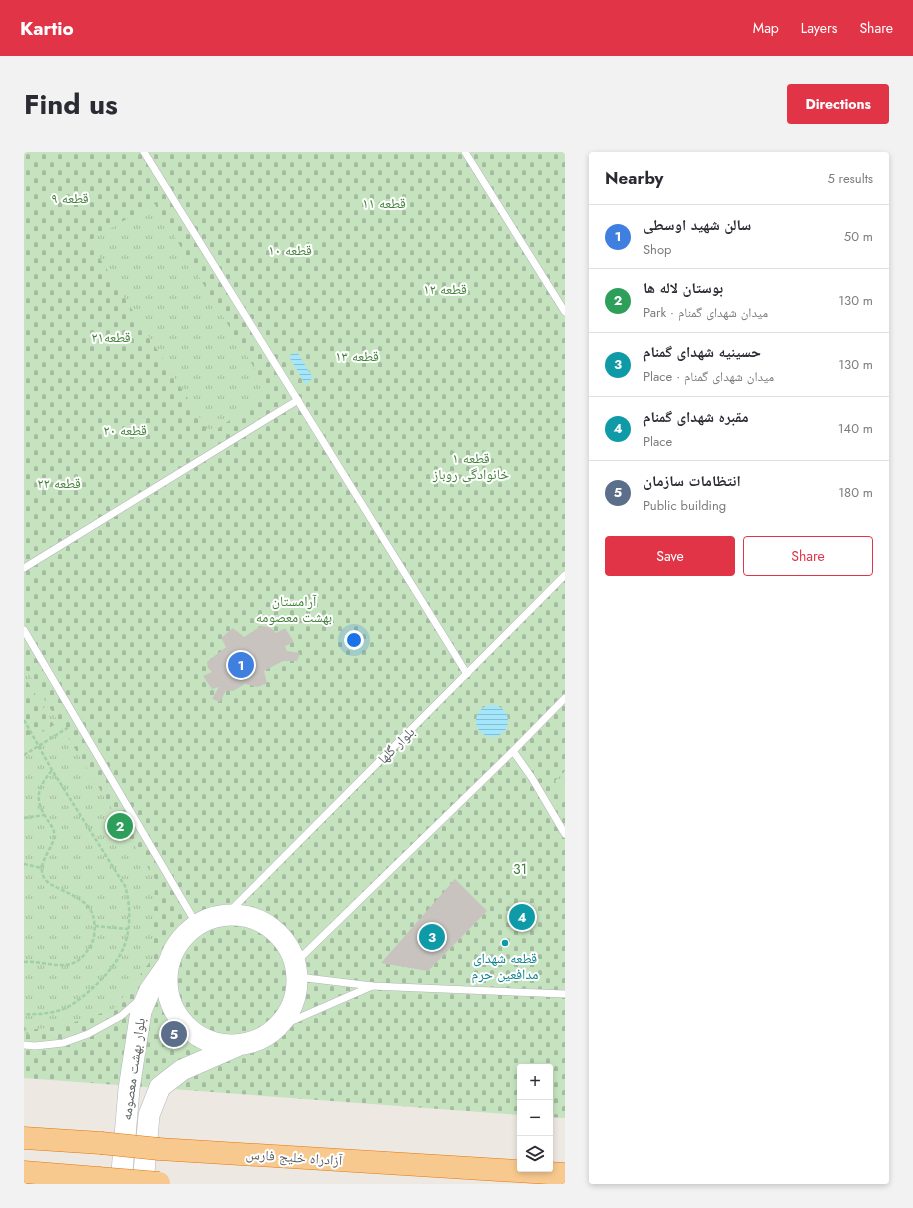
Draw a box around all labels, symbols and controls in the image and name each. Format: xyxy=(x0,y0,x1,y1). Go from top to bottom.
text: Kartio xyxy=(20,15,74,42)
text: Map xyxy=(753,18,779,38)
text: Layers xyxy=(801,18,837,38)
text: Share xyxy=(859,18,893,38)
text: Find us xyxy=(24,84,118,125)
button: Directions xyxy=(787,84,889,124)
text: Nearby xyxy=(605,166,663,190)
text: 5 results xyxy=(827,169,873,188)
park label: قطعه ۹ xyxy=(51,188,89,208)
park label: قطعه ۱۱ xyxy=(362,193,406,213)
text: سالن شهید اوسطی xyxy=(643,214,751,236)
text: 1 xyxy=(615,227,621,246)
text: 50 m xyxy=(844,227,873,246)
park label: قطعه ۱۰ xyxy=(268,240,312,260)
text: Shop xyxy=(643,240,671,259)
text: بوستان لاله ها xyxy=(643,277,723,299)
park label: قطعه ۱۲ xyxy=(423,279,467,299)
text: 2 xyxy=(614,291,622,310)
text: 130 m xyxy=(838,291,873,310)
text: Park · میدان شهدای گمنام xyxy=(643,303,768,322)
park label: قطعه۲۱ xyxy=(91,327,131,347)
text: حسینیه شهدای گمنام xyxy=(643,341,761,363)
park label: قطعه ۱۳ xyxy=(335,346,379,366)
text: 3 xyxy=(614,355,622,374)
text: 130 m xyxy=(838,355,873,374)
text: Place · میدان شهدای گمنام xyxy=(643,367,774,386)
text: مقبره شهدای گمنام xyxy=(643,406,749,428)
text: 4 xyxy=(613,419,623,438)
text: 140 m xyxy=(838,419,873,438)
park label: قطعه ۲۰ xyxy=(103,420,147,440)
text: Place xyxy=(643,432,672,451)
park label: قطعه ۱ خانوادگی روباز xyxy=(432,448,509,484)
text: انتظامات سازمان xyxy=(643,470,741,492)
park label: قطعه ۲۲ xyxy=(37,473,81,493)
text: 5 xyxy=(614,483,622,502)
text: 180 m xyxy=(838,483,873,502)
text: Public building xyxy=(643,496,726,515)
button: Save xyxy=(605,536,735,576)
button: Share xyxy=(743,536,873,576)
park label: آرامستان بهشت معصومه xyxy=(256,591,332,627)
your location xyxy=(344,630,364,650)
pin: 1 xyxy=(228,650,254,680)
street label: بلوار گلها xyxy=(373,722,419,768)
pin: 2 xyxy=(107,811,133,841)
park label: 31 xyxy=(513,859,527,879)
pin: 4 xyxy=(509,902,535,932)
pin: 3 xyxy=(419,922,445,952)
marker: قطعه شهدای مدافعین حرم xyxy=(500,938,510,948)
place label: قطعه شهدای مدافعین حرم xyxy=(472,948,538,984)
street label: بلوار بهشت معصومه xyxy=(116,1016,150,1121)
pin: 5 xyxy=(161,1019,187,1049)
map controls xyxy=(517,1064,553,1172)
button: + xyxy=(517,1064,553,1100)
button: − xyxy=(517,1100,553,1136)
button: layers xyxy=(517,1136,553,1172)
street label: آزادراه خلیج فارس xyxy=(245,1144,343,1170)

